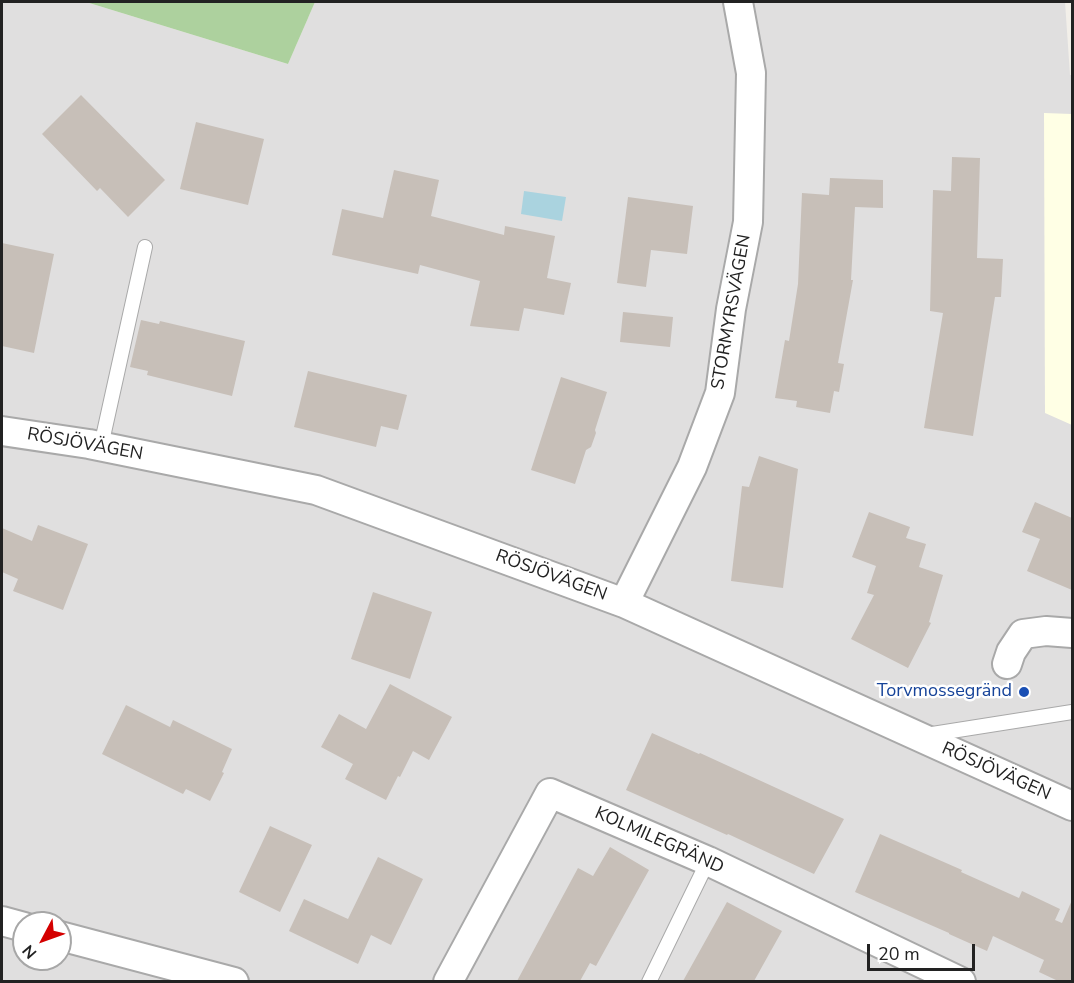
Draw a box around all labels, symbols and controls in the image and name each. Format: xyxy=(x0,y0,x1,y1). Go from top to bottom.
street label: STORMYRSVÄGEN xyxy=(708,233,756,391)
street label: RÖSJÖVÄGEN xyxy=(25,424,145,466)
street label: RÖSJÖVÄGEN xyxy=(492,546,610,606)
place label: Torvmossegränd xyxy=(877,681,1012,703)
marker: Torvmossegränd xyxy=(1017,685,1031,699)
street label: RÖSJÖVÄGEN xyxy=(938,738,1054,806)
street label: KOLMILEGRÄND xyxy=(591,803,727,879)
north arrow xyxy=(12,911,72,971)
scale bar xyxy=(870,932,978,970)
text: N xyxy=(18,940,42,963)
text: 20 m xyxy=(878,942,920,966)

